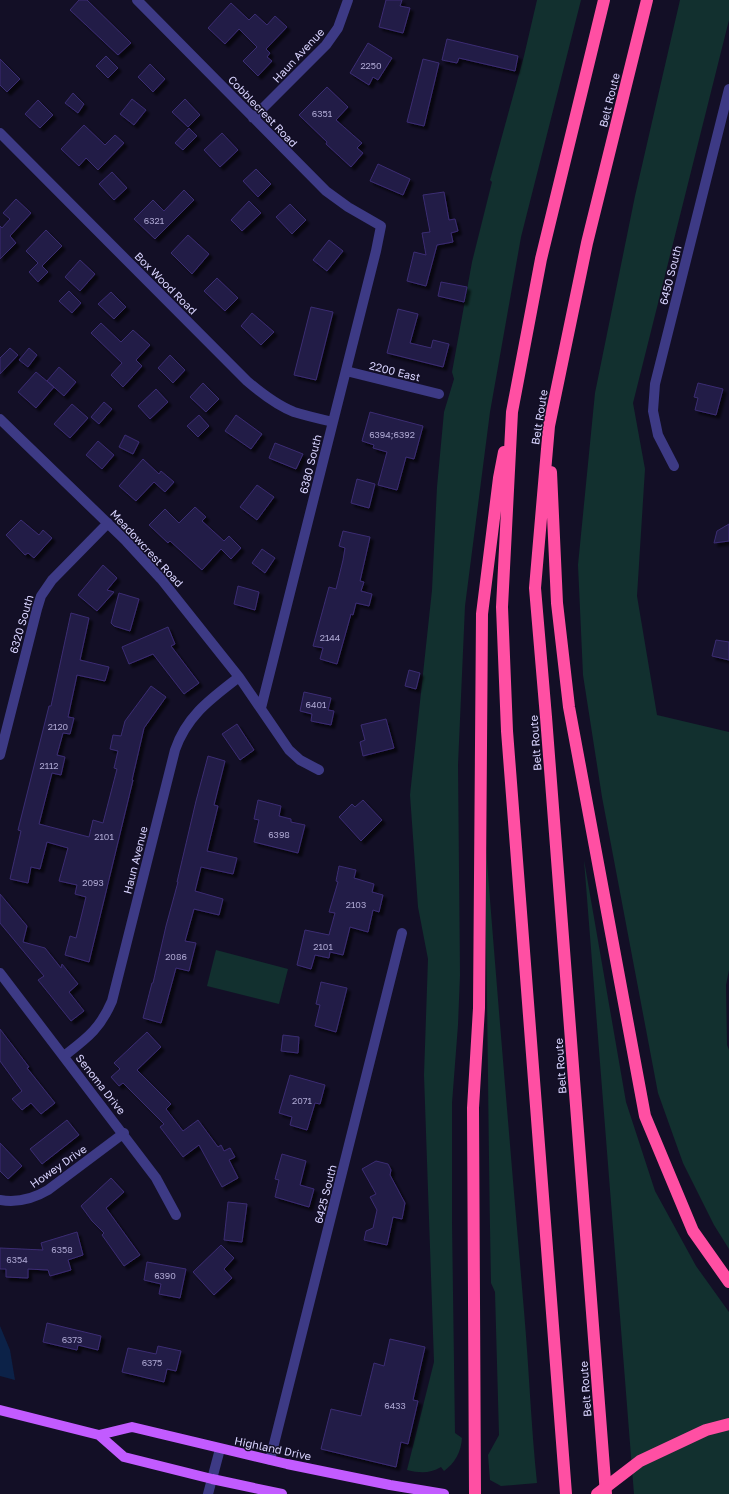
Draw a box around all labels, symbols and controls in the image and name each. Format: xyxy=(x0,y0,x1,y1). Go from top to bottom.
street label: Haun Avenue xyxy=(270,25,326,85)
house number: 2250 xyxy=(360,60,382,71)
street label: Belt Route xyxy=(596,71,622,129)
street label: Cobblecrest Road xyxy=(226,73,300,149)
house number: 6351 xyxy=(312,108,333,119)
house number: 6321 xyxy=(144,215,165,226)
street label: 6450 South xyxy=(656,244,684,306)
street label: Box Wood Road xyxy=(132,249,200,317)
street label: 2200 East xyxy=(368,358,422,384)
street label: Belt Route xyxy=(528,389,550,445)
house number: 6394;6392 xyxy=(369,429,415,440)
street label: 6380 South xyxy=(296,433,324,495)
street label: Meadowcrest Road xyxy=(108,507,186,589)
street label: 6320 South xyxy=(6,593,36,655)
house number: 2144 xyxy=(320,632,341,643)
house number: 6401 xyxy=(306,699,327,710)
street label: Belt Route xyxy=(527,715,543,771)
house number: 2120 xyxy=(48,721,69,732)
house number: 2112 xyxy=(39,760,59,771)
street label: Haun Avenue xyxy=(120,825,150,895)
house number: 6398 xyxy=(268,829,290,840)
house number: 2101 xyxy=(94,831,114,842)
house number: 2093 xyxy=(82,877,104,888)
house number: 2103 xyxy=(346,899,366,910)
house number: 2101 xyxy=(313,941,333,952)
house number: 2086 xyxy=(165,951,187,962)
street label: Belt Route xyxy=(552,1038,568,1094)
street label: Senoma Drive xyxy=(73,1051,129,1117)
house number: 2071 xyxy=(292,1095,313,1106)
street label: Howey Drive xyxy=(27,1142,89,1190)
street label: 6425 South xyxy=(311,1163,339,1225)
house number: 6358 xyxy=(51,1244,73,1255)
house number: 6354 xyxy=(6,1254,28,1265)
house number: 6390 xyxy=(154,1270,176,1281)
house number: 6373 xyxy=(62,1334,82,1345)
house number: 6375 xyxy=(142,1357,162,1368)
street label: Belt Route xyxy=(577,1361,593,1417)
house number: 6433 xyxy=(384,1400,406,1411)
street label: Highland Drive xyxy=(233,1434,313,1462)

